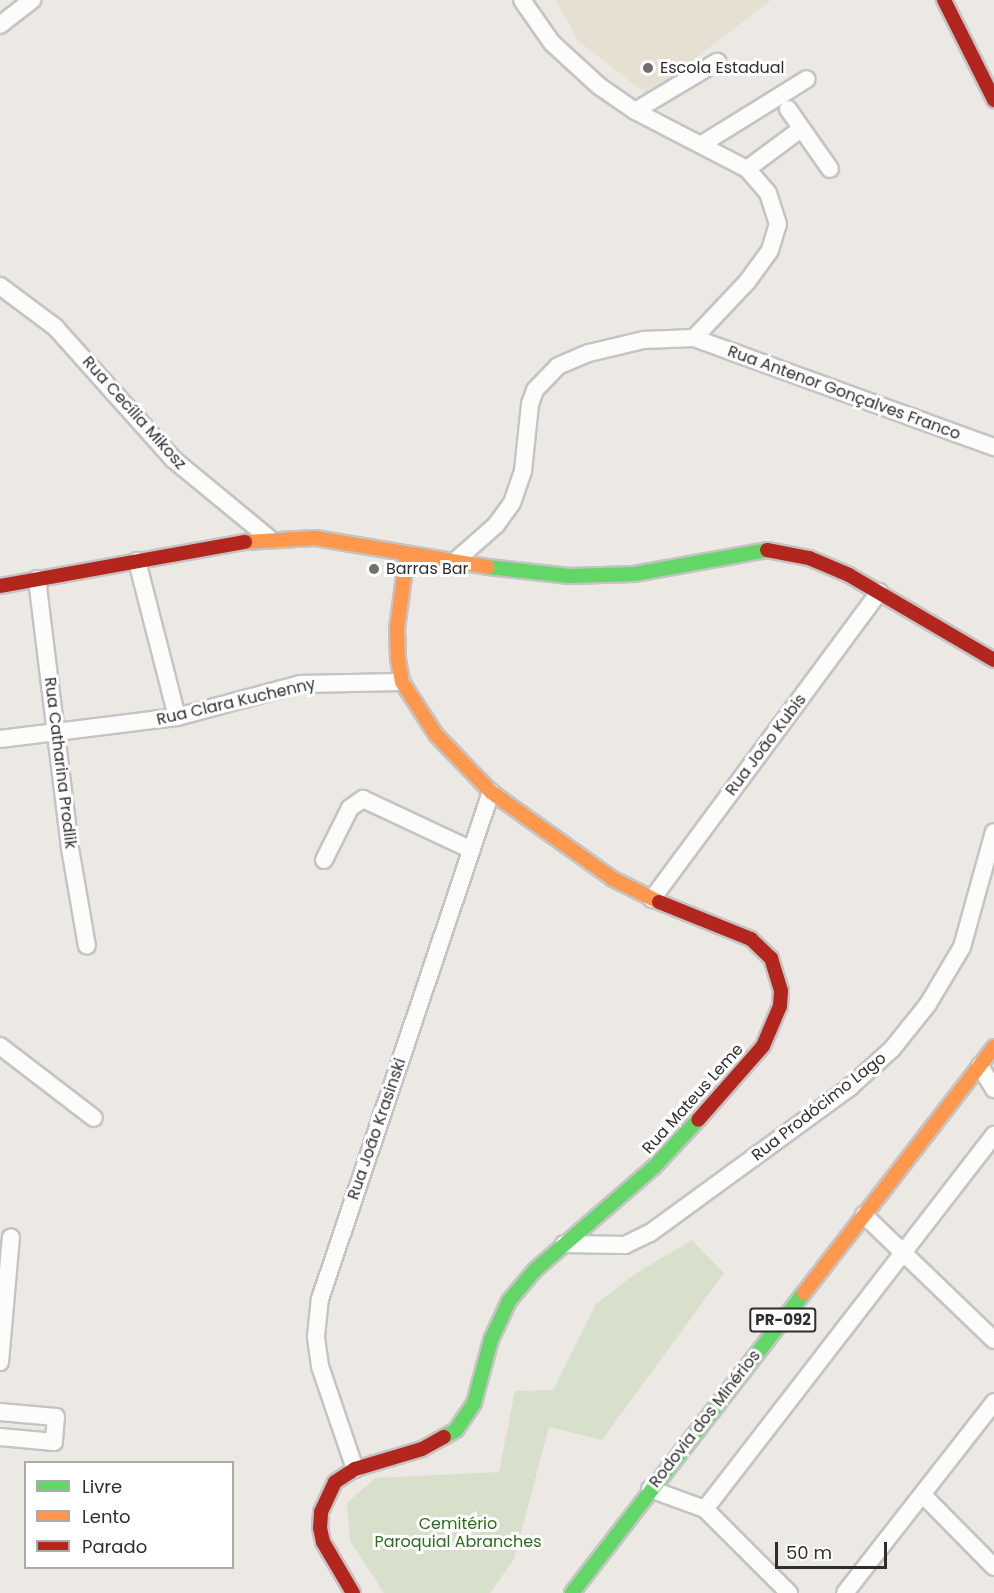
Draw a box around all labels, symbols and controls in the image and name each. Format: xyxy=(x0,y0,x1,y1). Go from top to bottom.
place label: Escola Estadual xyxy=(660,58,785,78)
marker: Escola Estadual xyxy=(641,61,655,75)
street label: Rua Antenor Gonçalves Franco xyxy=(725,342,963,444)
street label: Rua Cecília Mikosz xyxy=(78,352,190,474)
place label: Barras Bar xyxy=(386,559,469,579)
marker: Barras Bar xyxy=(367,562,381,576)
street label: Rua Clara Kuchenny xyxy=(155,674,317,730)
street label: Rua Catharina Prodlik xyxy=(40,676,80,850)
street label: Rua João Kubis xyxy=(722,690,810,800)
street label: Rua Mateus Leme xyxy=(639,1040,747,1158)
street label: Rua Prodócimo Lago xyxy=(748,1049,890,1165)
street label: Rua João Krasinski xyxy=(344,1056,410,1202)
road number: PR-092 xyxy=(748,1308,818,1332)
street label: Rodovia dos Minérios xyxy=(645,1346,765,1492)
legend xyxy=(24,1461,234,1569)
text: Livre xyxy=(82,1474,122,1499)
text: Lento xyxy=(82,1504,131,1529)
park label: Cemitério Paroquial Abranches xyxy=(374,1514,542,1552)
scale bar xyxy=(778,1530,890,1568)
text: Parado xyxy=(82,1534,147,1559)
text: 50 m xyxy=(786,1540,832,1565)

